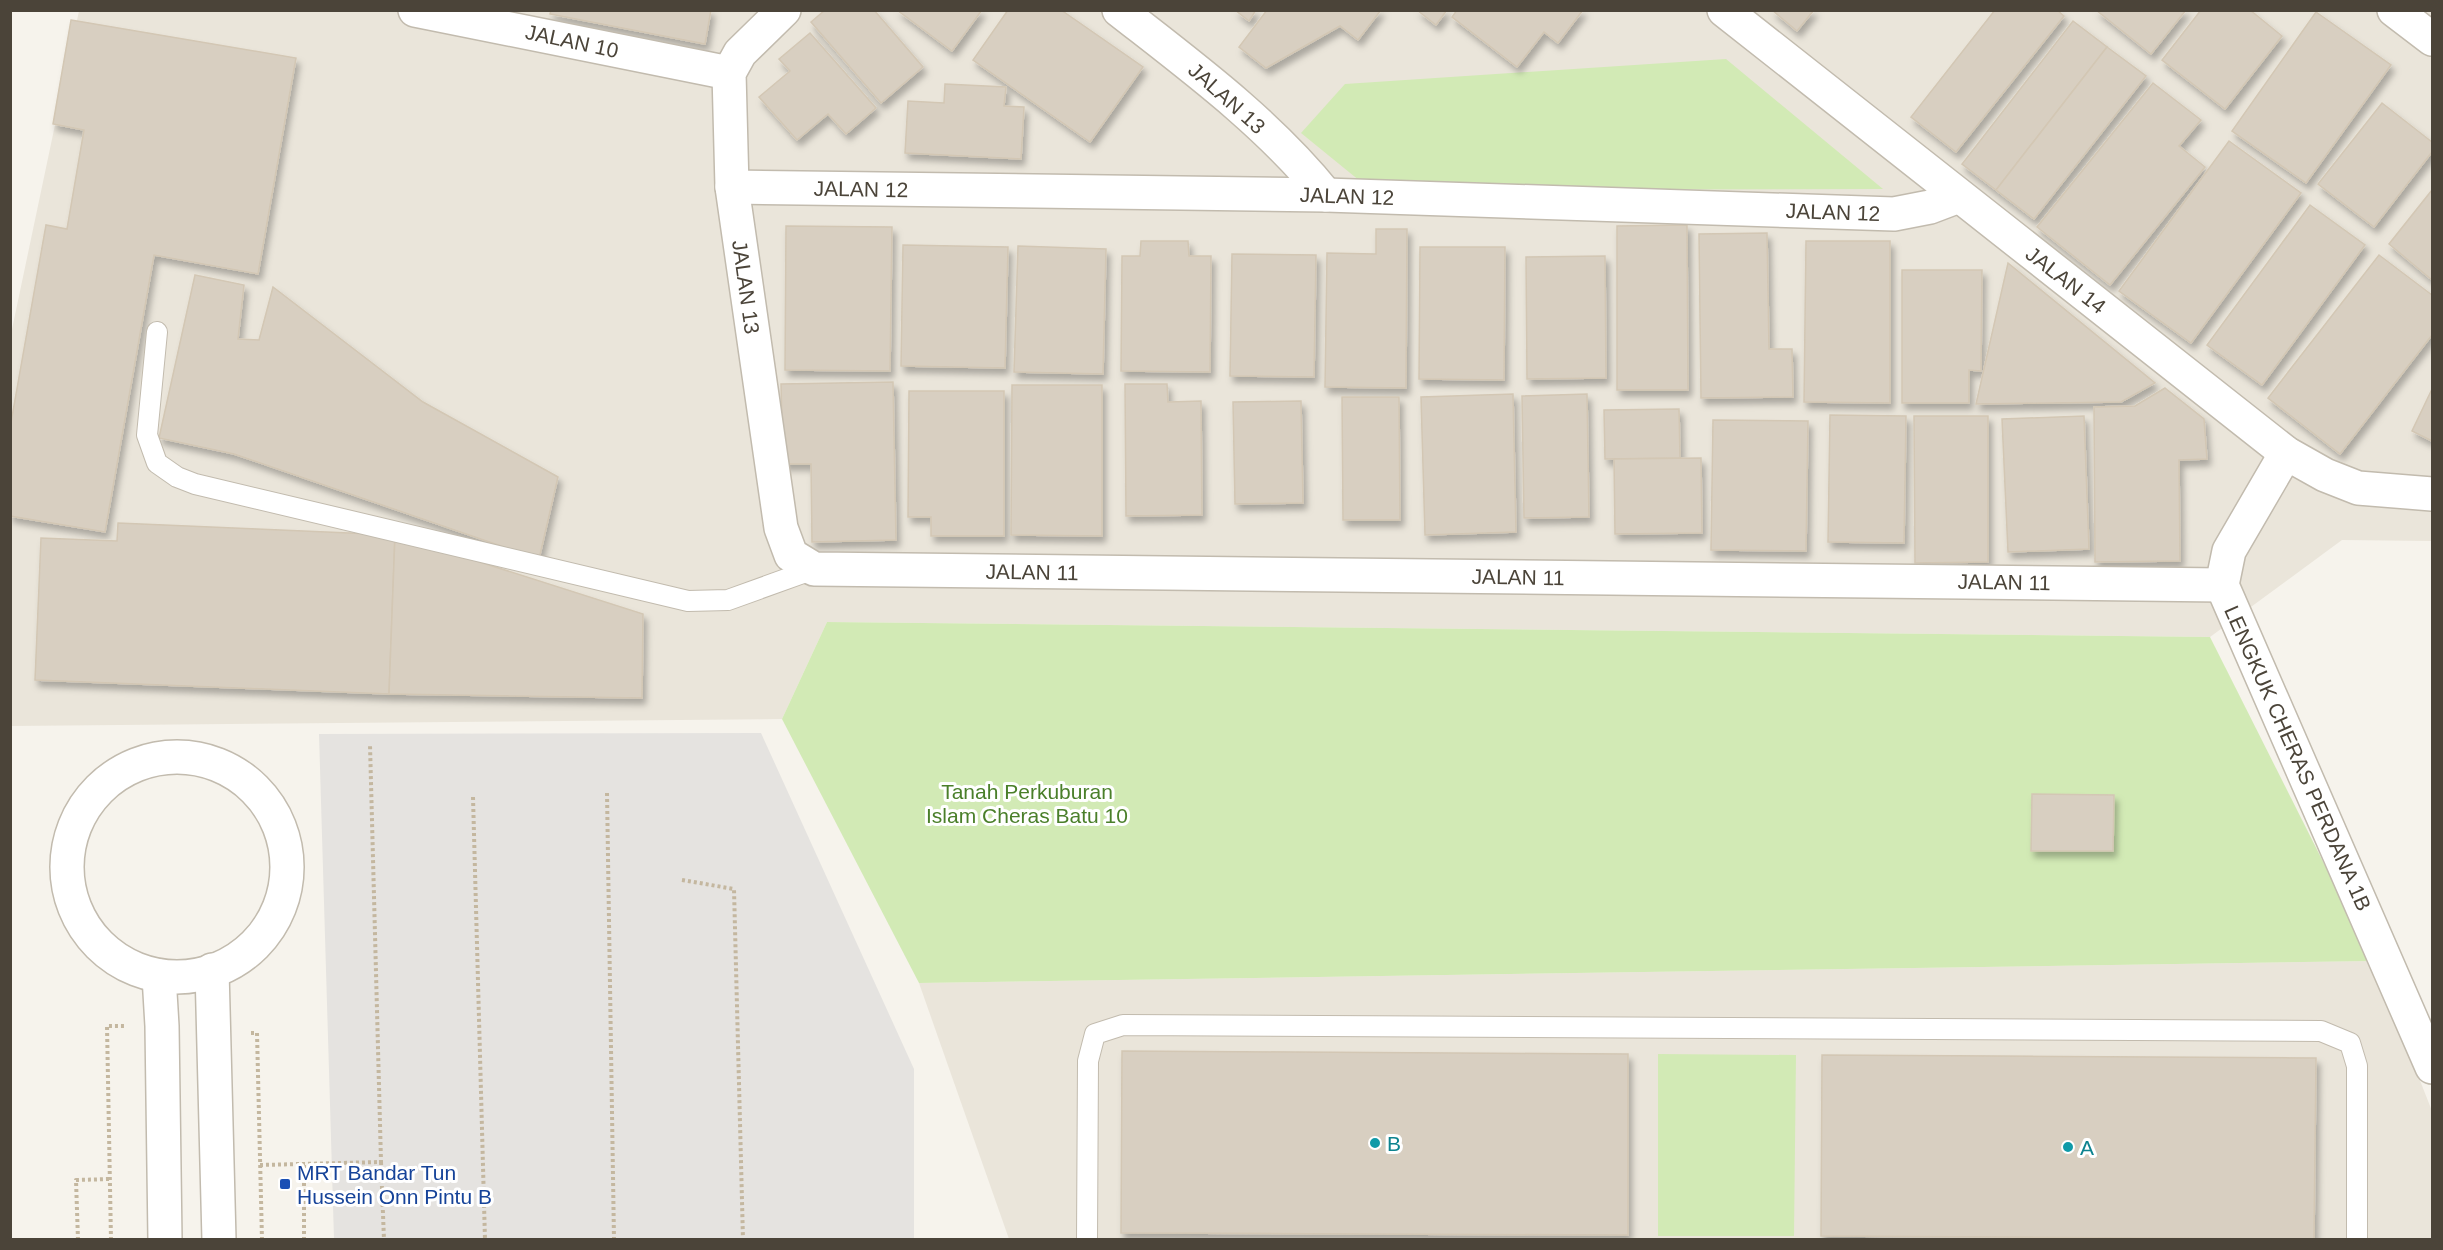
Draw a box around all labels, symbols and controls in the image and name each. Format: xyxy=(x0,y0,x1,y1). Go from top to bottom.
street label: JALAN 10 xyxy=(523,20,621,62)
street label: JALAN 13 xyxy=(1184,58,1270,138)
street label: JALAN 12 xyxy=(814,177,908,201)
street label: JALAN 12 xyxy=(1299,183,1395,209)
street label: JALAN 12 xyxy=(1785,199,1881,225)
street label: JALAN 13 xyxy=(728,239,764,335)
street label: JALAN 14 xyxy=(2022,242,2111,318)
street label: JALAN 11 xyxy=(985,560,1079,584)
street label: JALAN 11 xyxy=(1471,565,1565,589)
street label: JALAN 11 xyxy=(1957,570,2051,594)
street label: LENGKUK CHERAS PERDANA 1B xyxy=(2220,602,2376,914)
park label: Tanah Perkuburan Islam Cheras Batu 10 xyxy=(926,780,1128,827)
place label: B xyxy=(1387,1132,1401,1155)
marker: B xyxy=(1368,1136,1382,1150)
place label: A xyxy=(2080,1136,2094,1159)
marker: A xyxy=(2061,1140,2075,1154)
place label: MRT Bandar Tun Hussein Onn Pintu B xyxy=(297,1161,492,1208)
marker: MRT Bandar Tun Hussein Onn Pintu B xyxy=(278,1177,292,1191)

